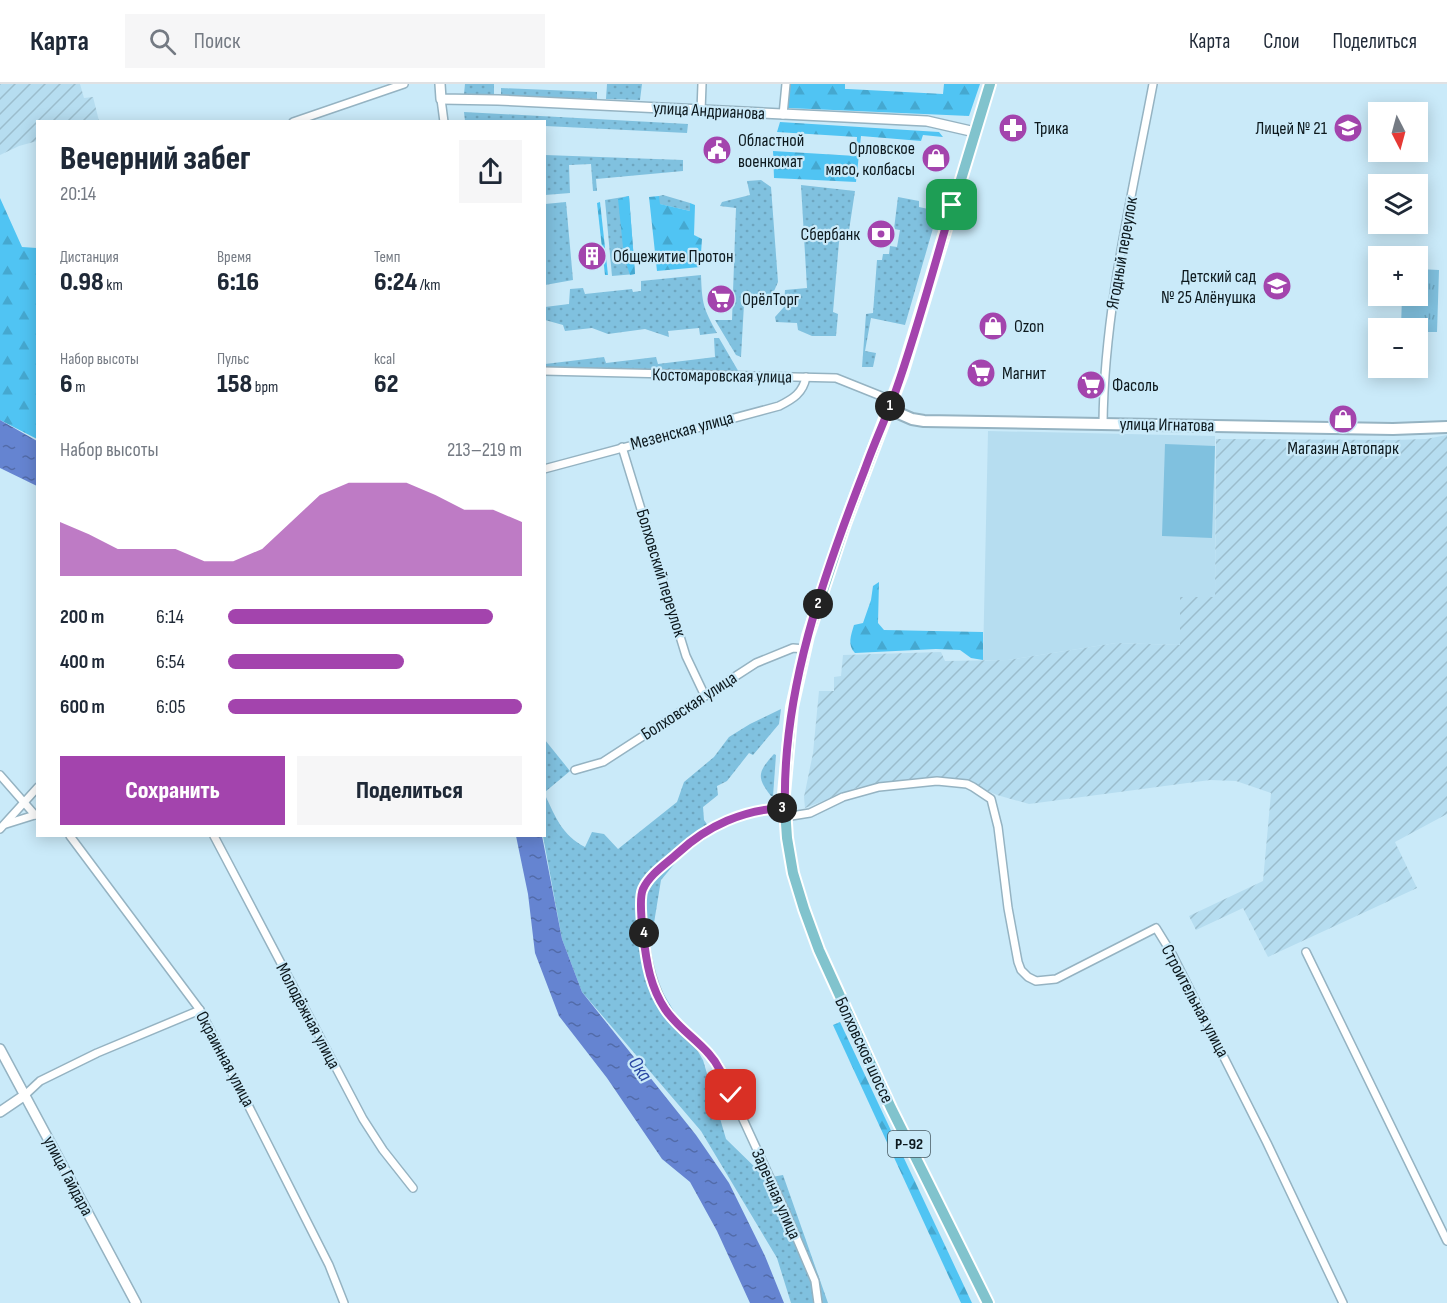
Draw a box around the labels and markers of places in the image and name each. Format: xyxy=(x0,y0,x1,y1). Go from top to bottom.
pharmacy icon: Трика xyxy=(997,112,1029,144)
school or university icon: Лицей № 21 xyxy=(1332,112,1364,144)
place label: Трика xyxy=(1034,118,1069,139)
place label: Лицей № 21 xyxy=(1255,118,1328,139)
place label: Областной военкомат xyxy=(738,130,804,172)
public building icon: Областной военкомат xyxy=(701,134,733,166)
place label: Орловское мясо, колбасы xyxy=(826,138,915,180)
shop icon: Орловское мясо, колбасы xyxy=(920,142,952,174)
pin xyxy=(926,179,977,230)
bank icon: Сбербанк xyxy=(865,218,897,250)
place label: Сбербанк xyxy=(800,224,860,245)
building icon: Общежитие Протон xyxy=(576,240,608,272)
place label: Общежитие Протон xyxy=(613,246,734,267)
place label: Детский сад № 25 Алёнушка xyxy=(1161,266,1257,308)
school or university icon: Детский сад № 25 Алёнушка xyxy=(1261,270,1293,302)
supermarket icon: ОрёлТорг xyxy=(705,283,737,315)
place label: ОрёлТорг xyxy=(742,289,800,310)
shop icon: Ozon xyxy=(977,310,1009,342)
place label: Ozon xyxy=(1014,316,1044,337)
supermarket icon: Магнит xyxy=(965,357,997,389)
place label: Магнит xyxy=(1002,363,1046,384)
supermarket icon: Фасоль xyxy=(1075,369,1107,401)
place label: Фасоль xyxy=(1112,375,1159,396)
pin: 1 xyxy=(875,391,905,421)
shop icon: Магазин Автопарк xyxy=(1327,403,1359,435)
place label: Магазин Автопарк xyxy=(1287,438,1399,459)
pin: 2 xyxy=(803,589,833,619)
pin: 3 xyxy=(767,793,797,823)
pin: 4 xyxy=(629,918,659,948)
pin xyxy=(705,1069,756,1120)

